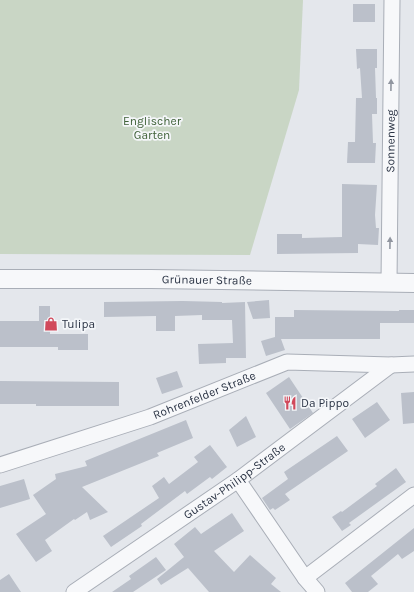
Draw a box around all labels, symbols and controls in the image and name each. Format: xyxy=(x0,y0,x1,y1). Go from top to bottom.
one-way arrow xyxy=(388,78,394,91)
street label: Sonnenweg xyxy=(383,109,398,173)
park label: Englischer Garten xyxy=(123,114,182,142)
one-way arrow xyxy=(387,236,393,249)
street label: Grünauer Straße xyxy=(162,272,252,288)
shop icon: Tulipa xyxy=(43,316,59,332)
place label: Tulipa xyxy=(62,317,95,331)
street label: Rohrenfelder Straße xyxy=(151,368,258,422)
restaurant icon: Da Pippo xyxy=(282,395,298,411)
place label: Da Pippo xyxy=(301,396,349,410)
street label: Gustav-Philipp-Straße xyxy=(181,440,288,522)

